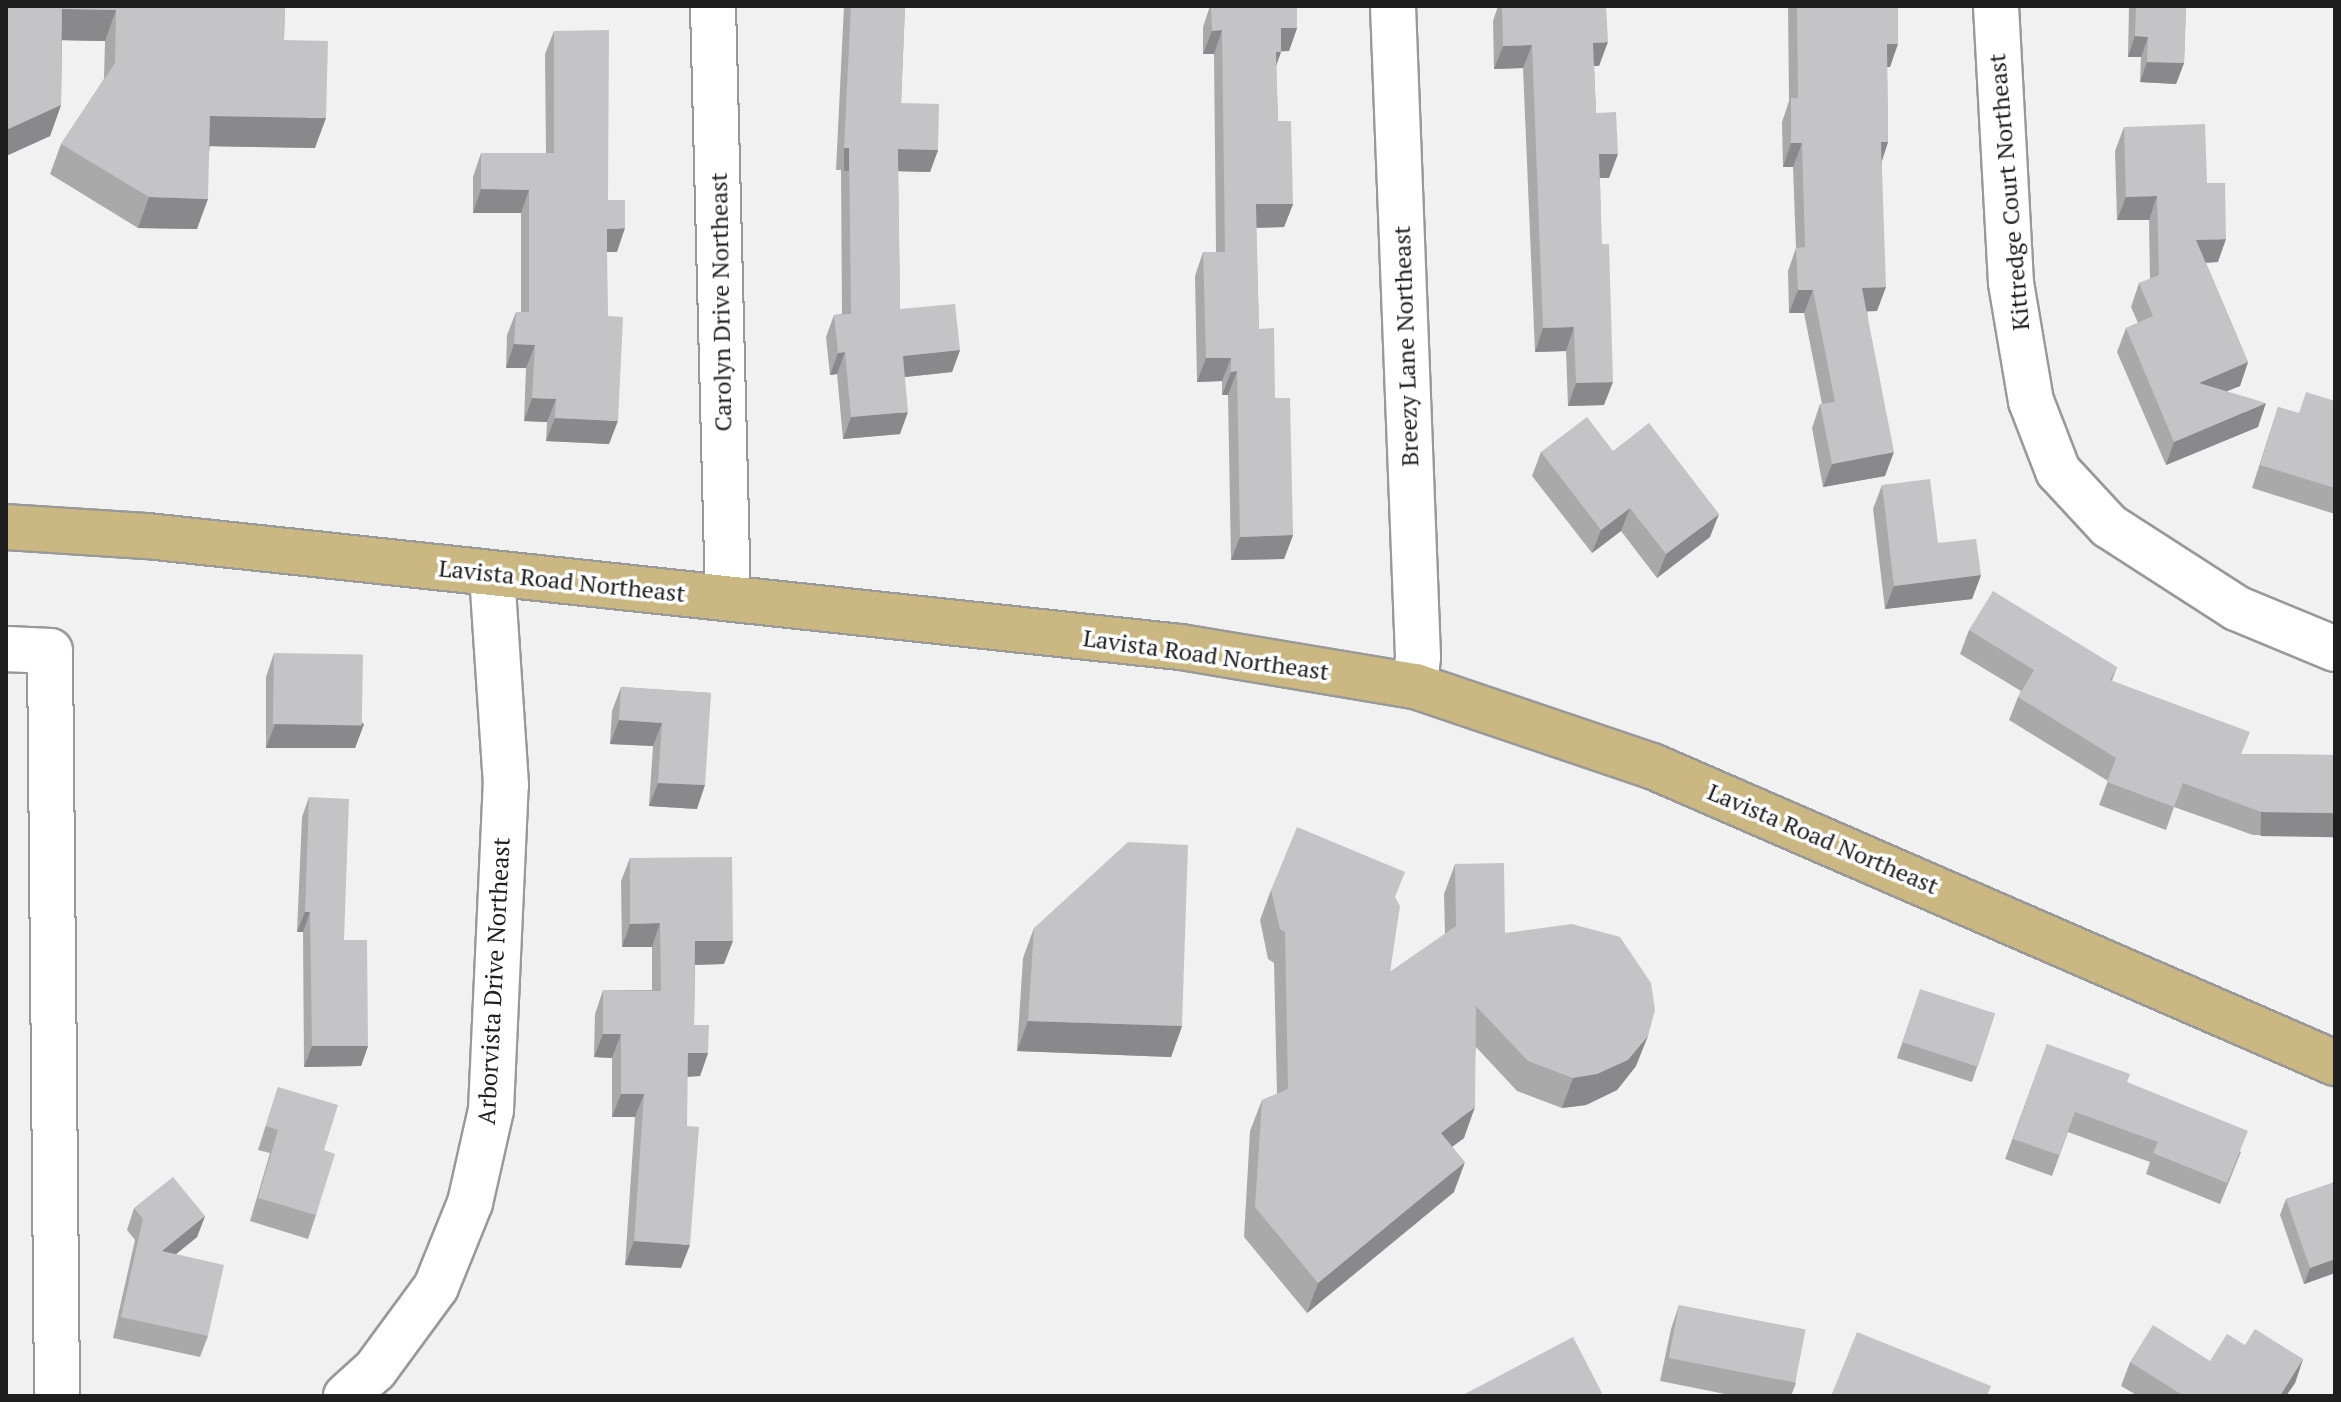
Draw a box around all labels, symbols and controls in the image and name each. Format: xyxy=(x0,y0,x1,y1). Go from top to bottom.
street label: Kittredge Court Northeast xyxy=(1983,52,2035,332)
street label: Carolyn Drive Northeast xyxy=(704,172,738,432)
street label: Breezy Lane Northeast xyxy=(1387,225,1425,467)
street label: Lavista Road Northeast xyxy=(437,554,687,608)
street label: Lavista Road Northeast xyxy=(1081,623,1331,687)
street label: Lavista Road Northeast xyxy=(1703,777,1943,901)
street label: Arborvista Drive Northeast xyxy=(472,837,516,1125)

